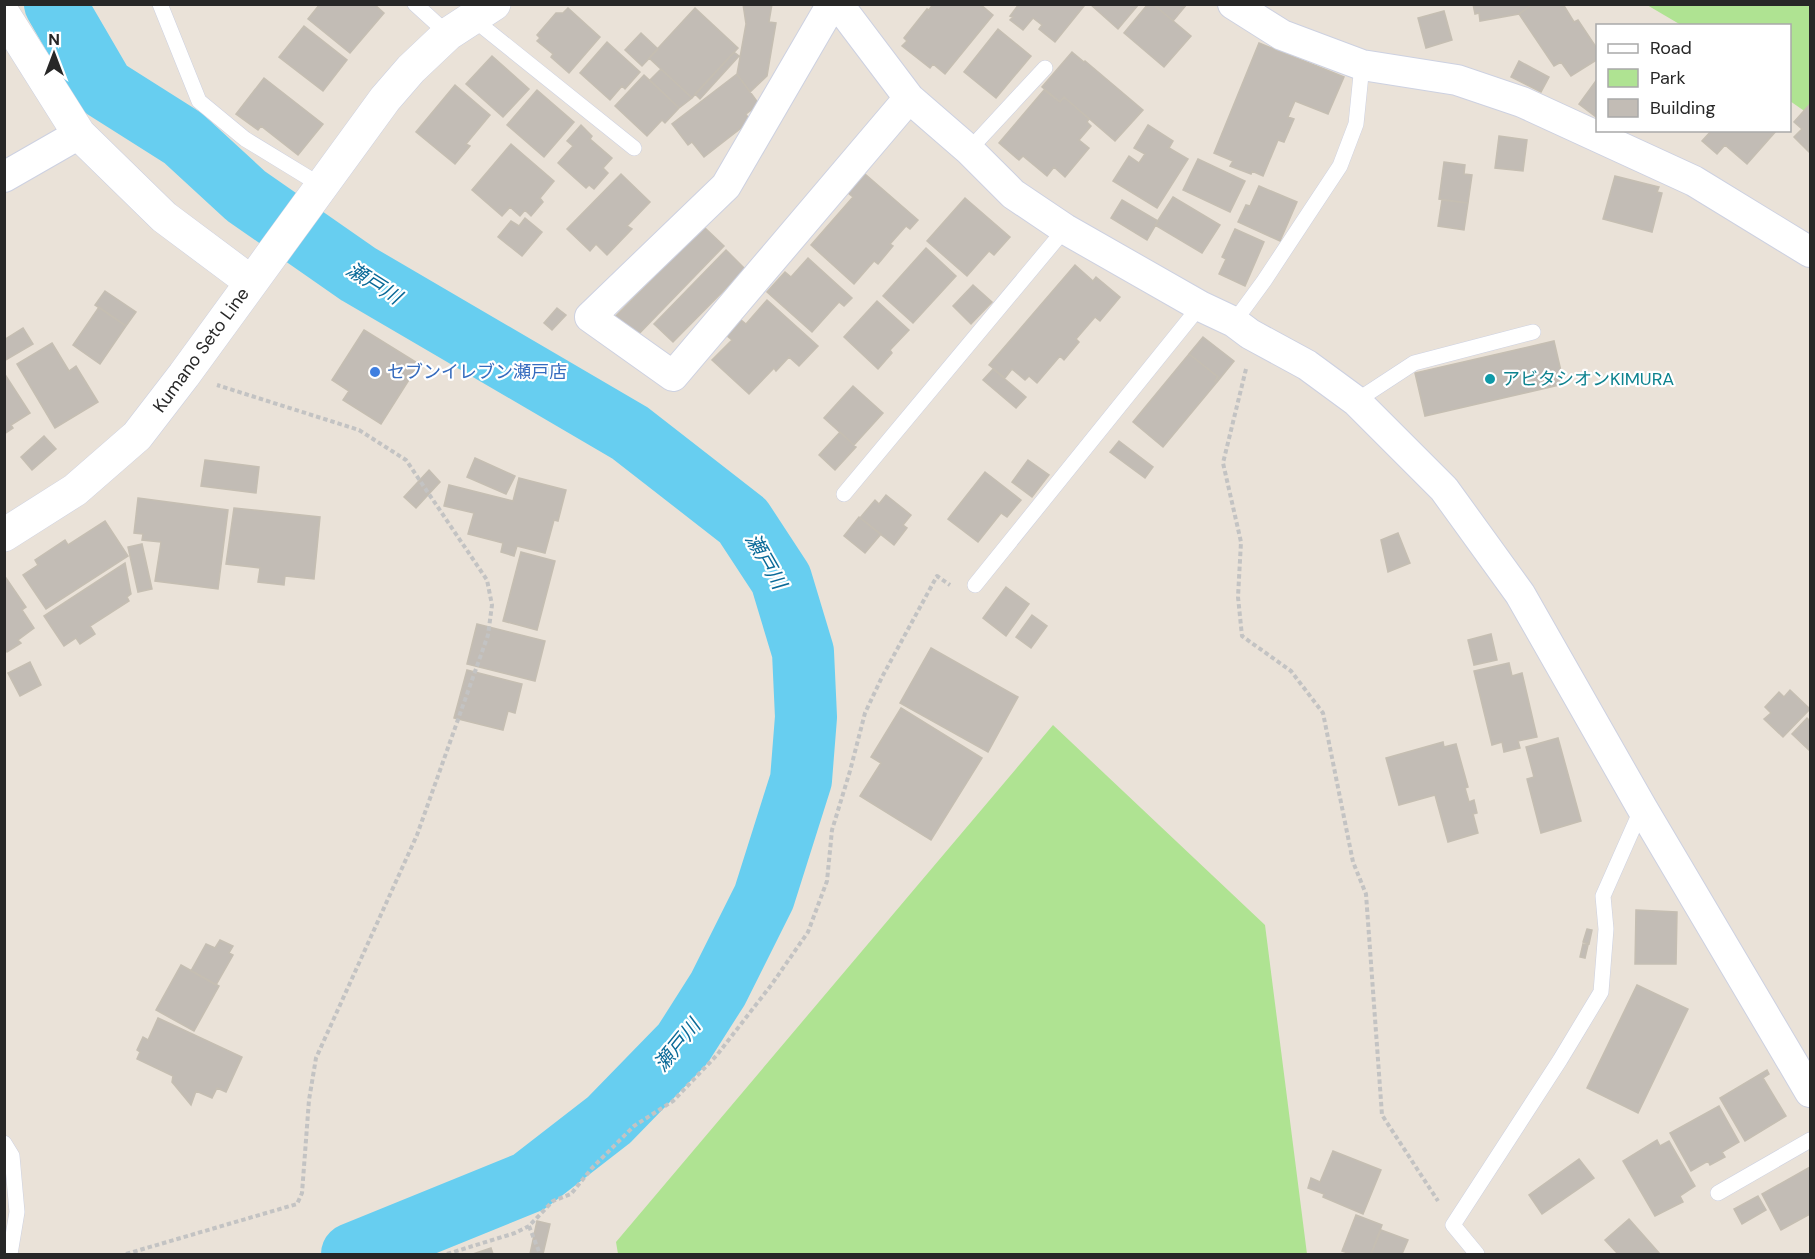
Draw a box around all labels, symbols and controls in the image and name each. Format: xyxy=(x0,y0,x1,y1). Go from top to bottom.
north arrow xyxy=(24,24,84,84)
legend xyxy=(1596,24,1791,132)
text: N xyxy=(48,29,60,50)
text: Road xyxy=(1650,36,1692,60)
text: Park xyxy=(1650,66,1686,90)
text: Building xyxy=(1650,96,1715,120)
water label: 瀬戸川 xyxy=(342,256,408,311)
street label: Kumano Seto Line xyxy=(147,283,255,417)
place label: セブンイレブン瀬戸店 xyxy=(387,360,567,384)
marker: セブンイレブン瀬戸店 xyxy=(368,365,382,379)
place label: アビタシオンKIMURA xyxy=(1502,367,1674,391)
marker: アビタシオンKIMURA xyxy=(1483,372,1497,386)
water label: 瀬戸川 xyxy=(740,529,793,595)
water label: 瀬戸川 xyxy=(648,1012,707,1076)

